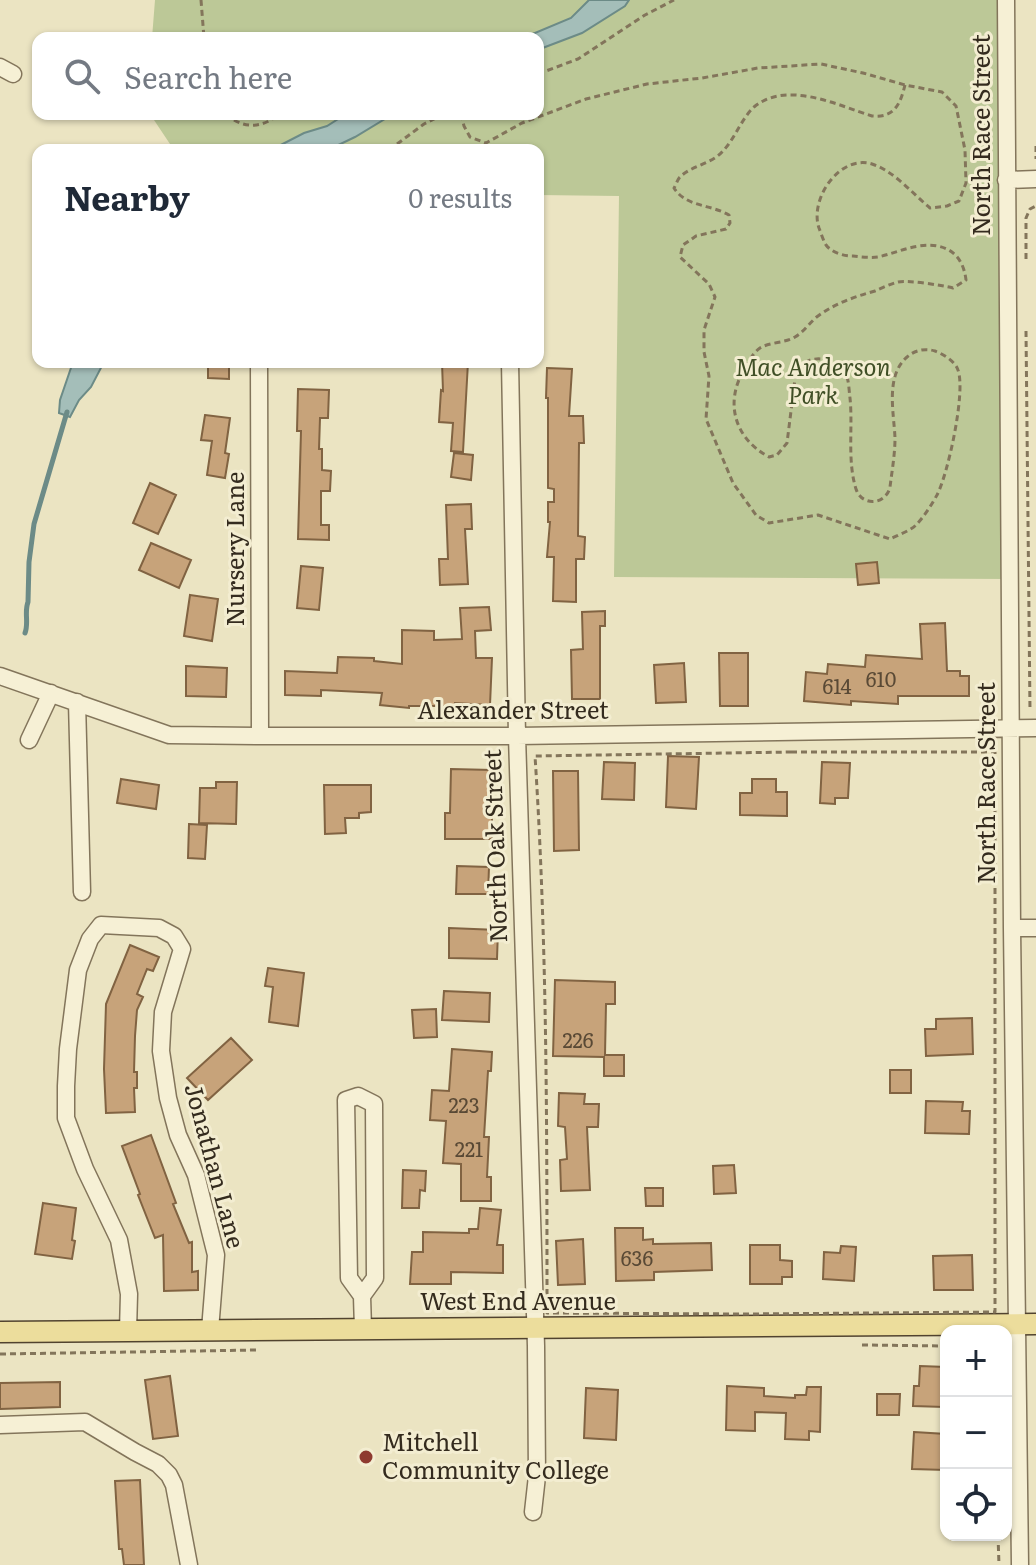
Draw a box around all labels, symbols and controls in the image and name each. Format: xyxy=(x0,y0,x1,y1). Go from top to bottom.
search box xyxy=(32,32,544,120)
street label: North Race Street xyxy=(962,34,997,236)
icon: search xyxy=(60,54,104,98)
text: Search here xyxy=(124,54,292,98)
text: Nearby xyxy=(64,171,190,221)
text: 0 results xyxy=(408,177,512,216)
park label: Mac Anderson Park xyxy=(735,348,891,411)
street label: Nursery Lane xyxy=(216,472,251,626)
house number: 610 xyxy=(866,663,896,693)
house number: 614 xyxy=(822,670,852,700)
street label: North Race Street xyxy=(967,682,1002,884)
street label: Alexander Street xyxy=(417,691,609,726)
street label: North Oak Street xyxy=(473,748,514,943)
house number: 226 xyxy=(562,1024,594,1054)
street label: Jonathan Lane xyxy=(178,1079,255,1252)
house number: 223 xyxy=(448,1089,480,1119)
house number: 221 xyxy=(455,1133,483,1163)
house number: 636 xyxy=(621,1242,653,1272)
street label: West End Avenue xyxy=(420,1282,616,1317)
map controls xyxy=(940,1325,1012,1541)
button: + xyxy=(940,1325,1012,1397)
button: − xyxy=(940,1397,1012,1469)
place label: Mitchell Community College xyxy=(382,1423,609,1486)
marker: Mitchell Community College xyxy=(357,1448,375,1466)
button: locate xyxy=(940,1469,1012,1541)

